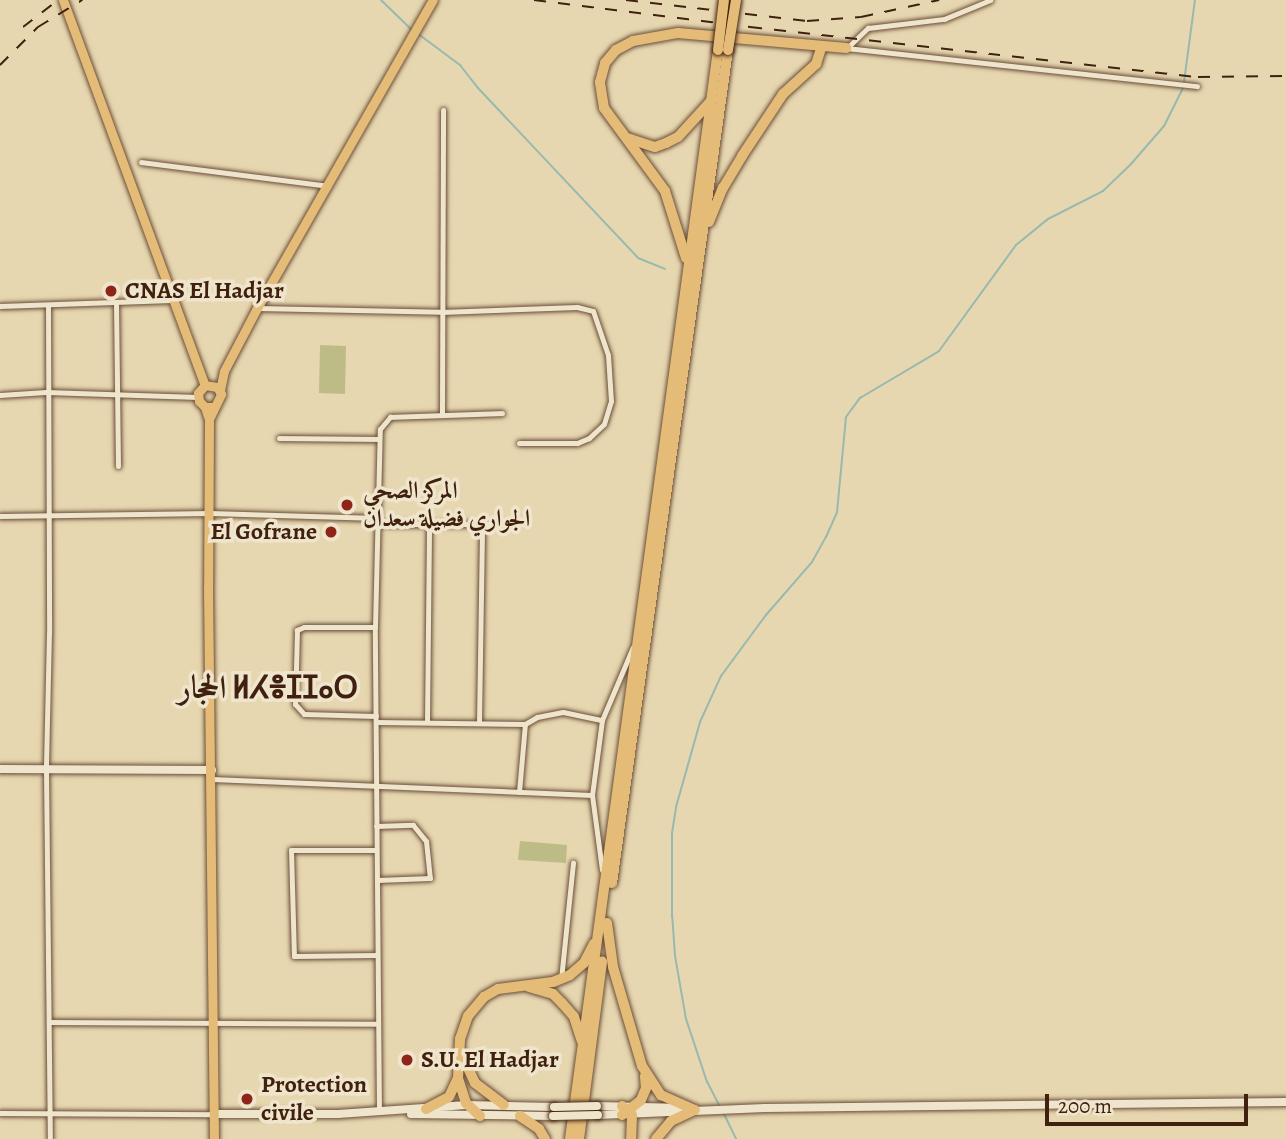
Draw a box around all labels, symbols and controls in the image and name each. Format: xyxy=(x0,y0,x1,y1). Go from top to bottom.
place label: CNAS El Hadjar xyxy=(125,277,284,305)
marker: CNAS El Hadjar xyxy=(103,283,119,299)
place label: المركز الصحي الجواري فضيلة سعدان xyxy=(363,477,530,533)
marker: المركز الصحي الجواري فضيلة سعدان xyxy=(337,495,357,515)
place label: El Gofrane xyxy=(210,518,317,546)
marker: El Gofrane xyxy=(323,524,339,540)
district label: الحجار ⵍⵃⴻⵊⵊⴰⵔ xyxy=(178,668,358,706)
place label: S.U. El Hadjar xyxy=(421,1046,559,1074)
marker: S.U. El Hadjar xyxy=(399,1052,415,1068)
place label: Protection civile xyxy=(261,1071,367,1127)
scale bar xyxy=(1048,1080,1251,1124)
marker: Protection civile xyxy=(239,1091,255,1107)
text: 200 m xyxy=(1058,1092,1112,1120)

